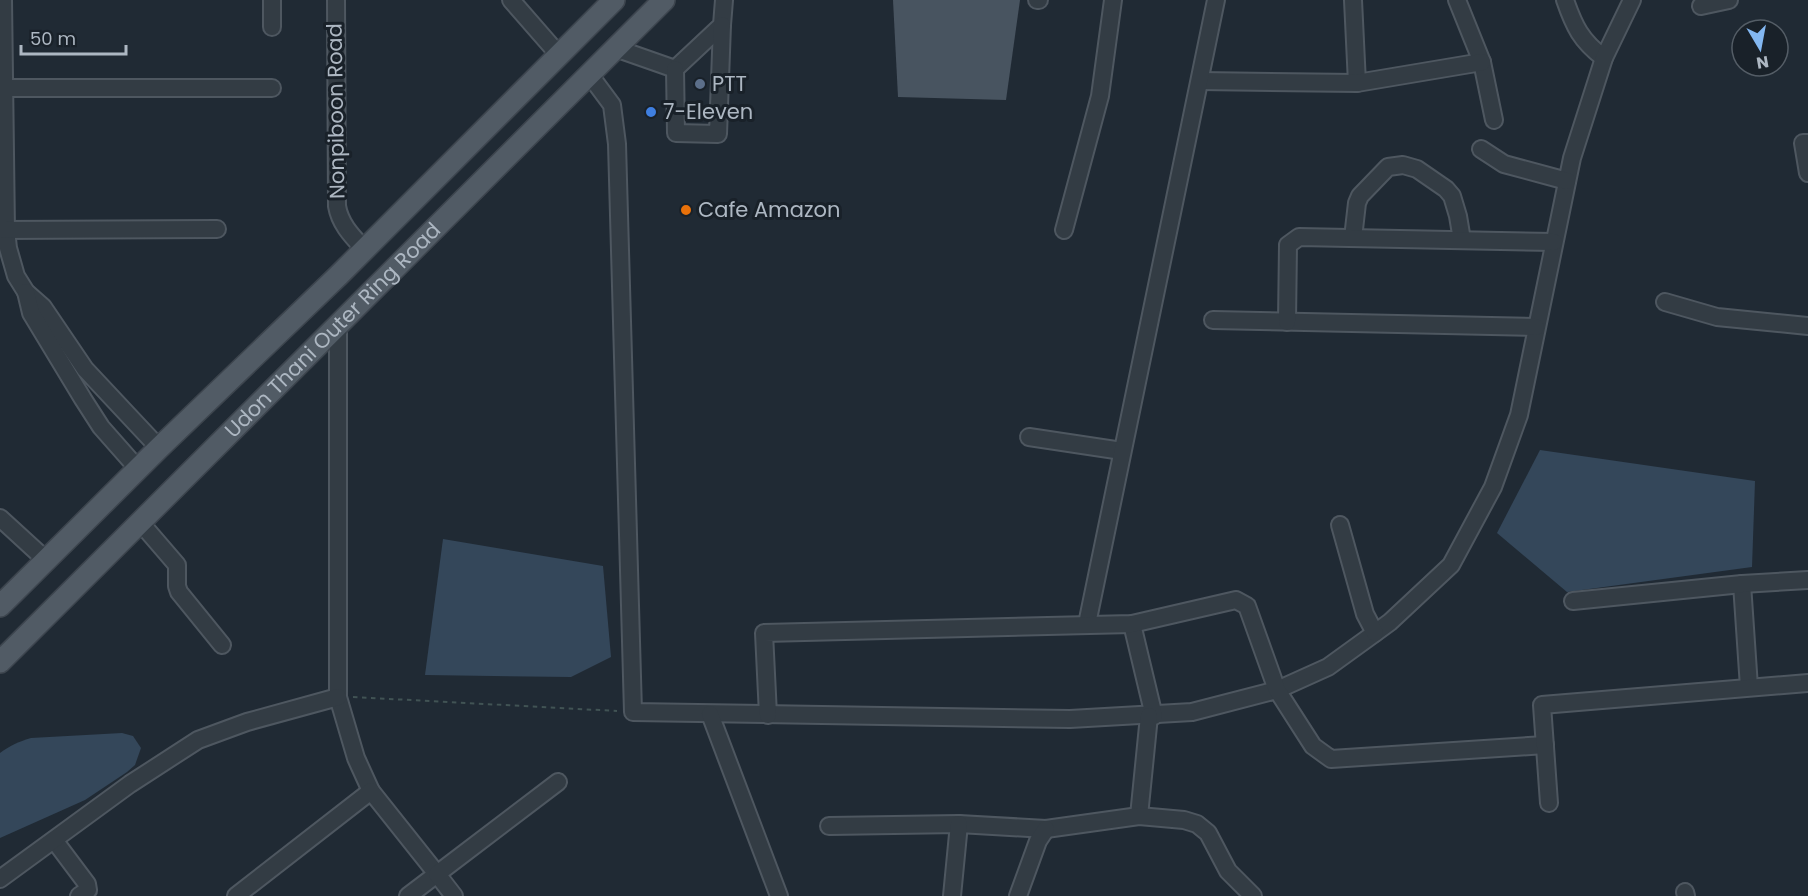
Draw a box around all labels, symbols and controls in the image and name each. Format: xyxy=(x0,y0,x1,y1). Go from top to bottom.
scale bar xyxy=(21,18,126,56)
north arrow xyxy=(1730,18,1790,78)
street label: Nonpiboon Road xyxy=(319,23,352,199)
text: 50 m xyxy=(30,26,76,51)
text: N xyxy=(1755,50,1770,75)
place label: PTT xyxy=(712,69,747,98)
marker: PTT xyxy=(693,77,707,91)
place label: 7-Eleven xyxy=(663,97,753,126)
marker: 7-Eleven xyxy=(644,105,658,119)
place label: Cafe Amazon xyxy=(698,195,840,224)
marker: Cafe Amazon xyxy=(679,203,693,217)
street label: Udon Thani Outer Ring Road xyxy=(218,216,447,444)

